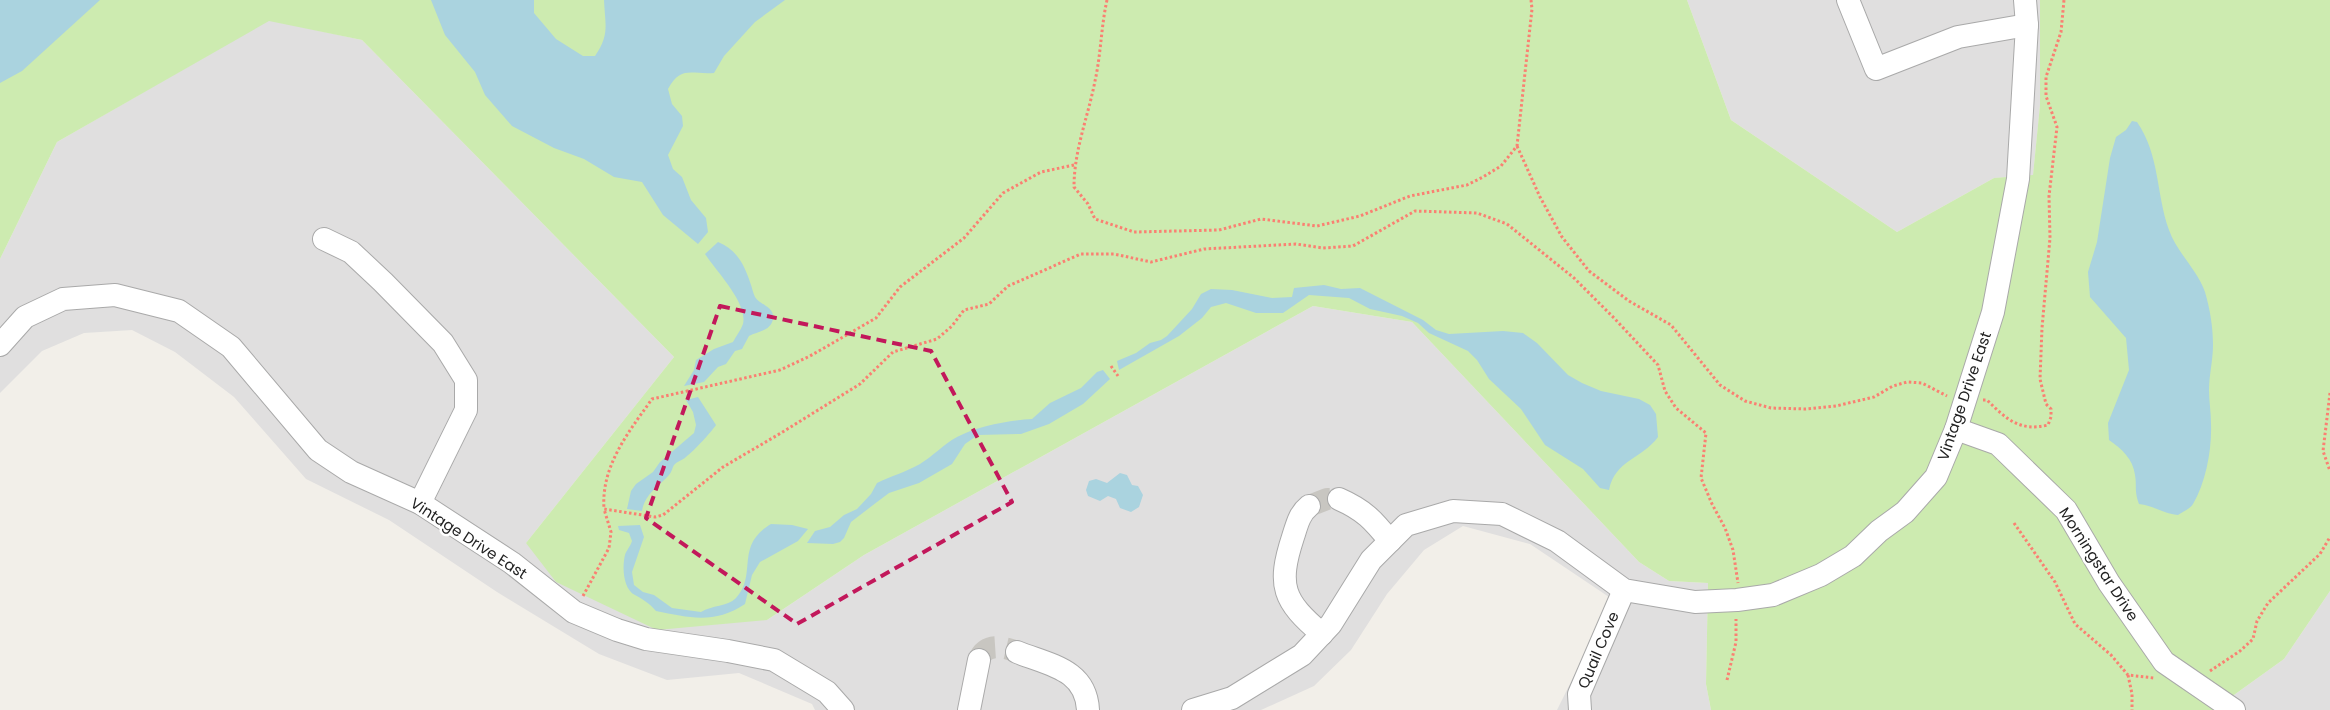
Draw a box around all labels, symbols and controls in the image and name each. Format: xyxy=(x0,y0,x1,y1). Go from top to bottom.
street label: Vintage Drive East xyxy=(1932,329,1996,463)
street label: Vintage Drive East xyxy=(407,492,531,584)
street label: Morningstar Drive xyxy=(2054,503,2144,625)
street label: Quail Cove xyxy=(1572,608,1624,692)

